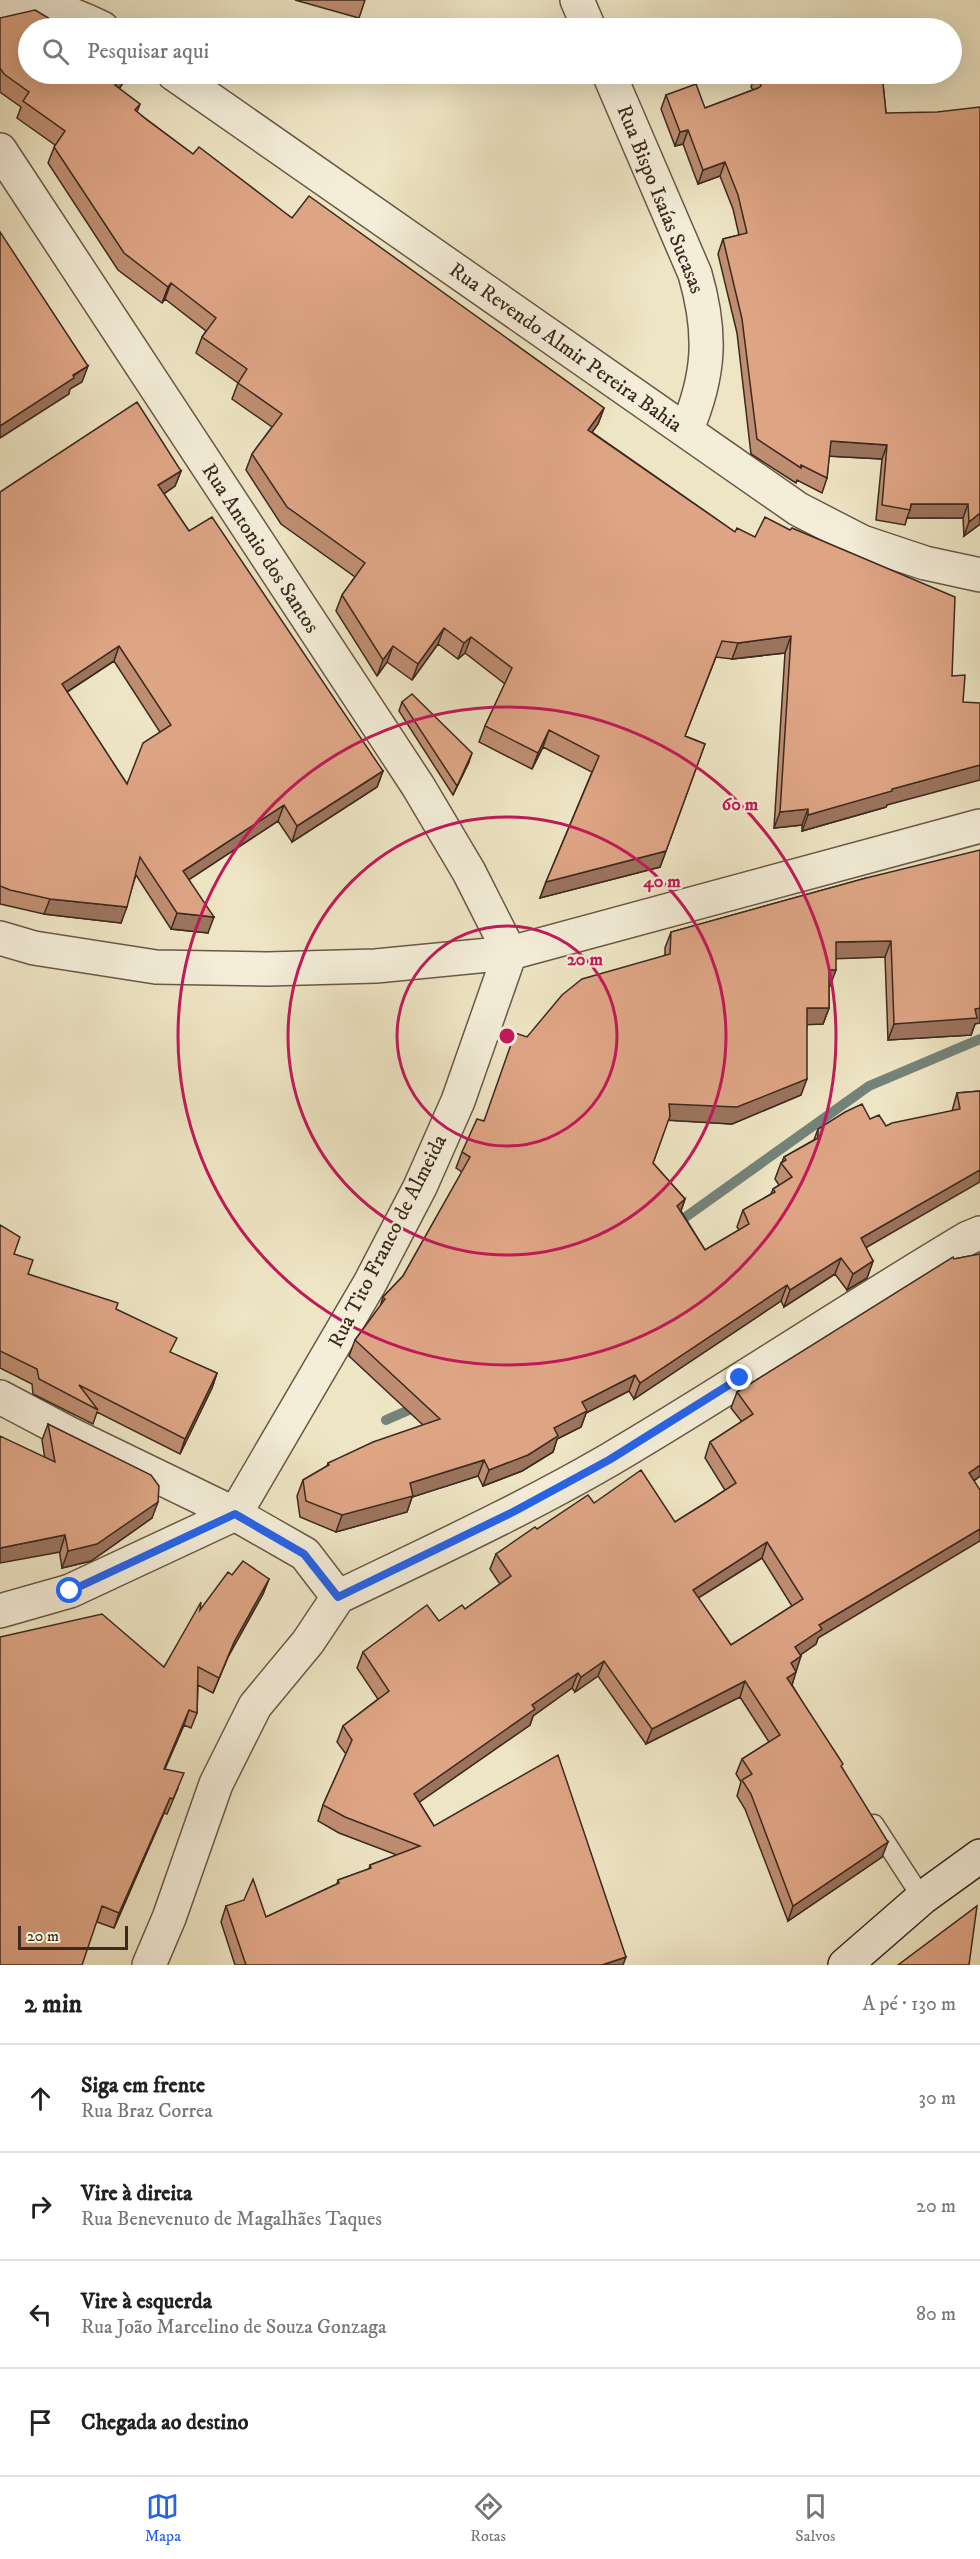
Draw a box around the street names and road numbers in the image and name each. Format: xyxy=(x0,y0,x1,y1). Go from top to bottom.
street label: Rua Bispo Isaías Sucasas xyxy=(610,101,710,297)
street label: Rua Revendo Almir Pereira Bahia xyxy=(444,257,687,438)
street label: Rua Antonio dos Santos xyxy=(196,459,325,638)
street label: Rua Tito Franco de Almeida xyxy=(323,1130,453,1352)

